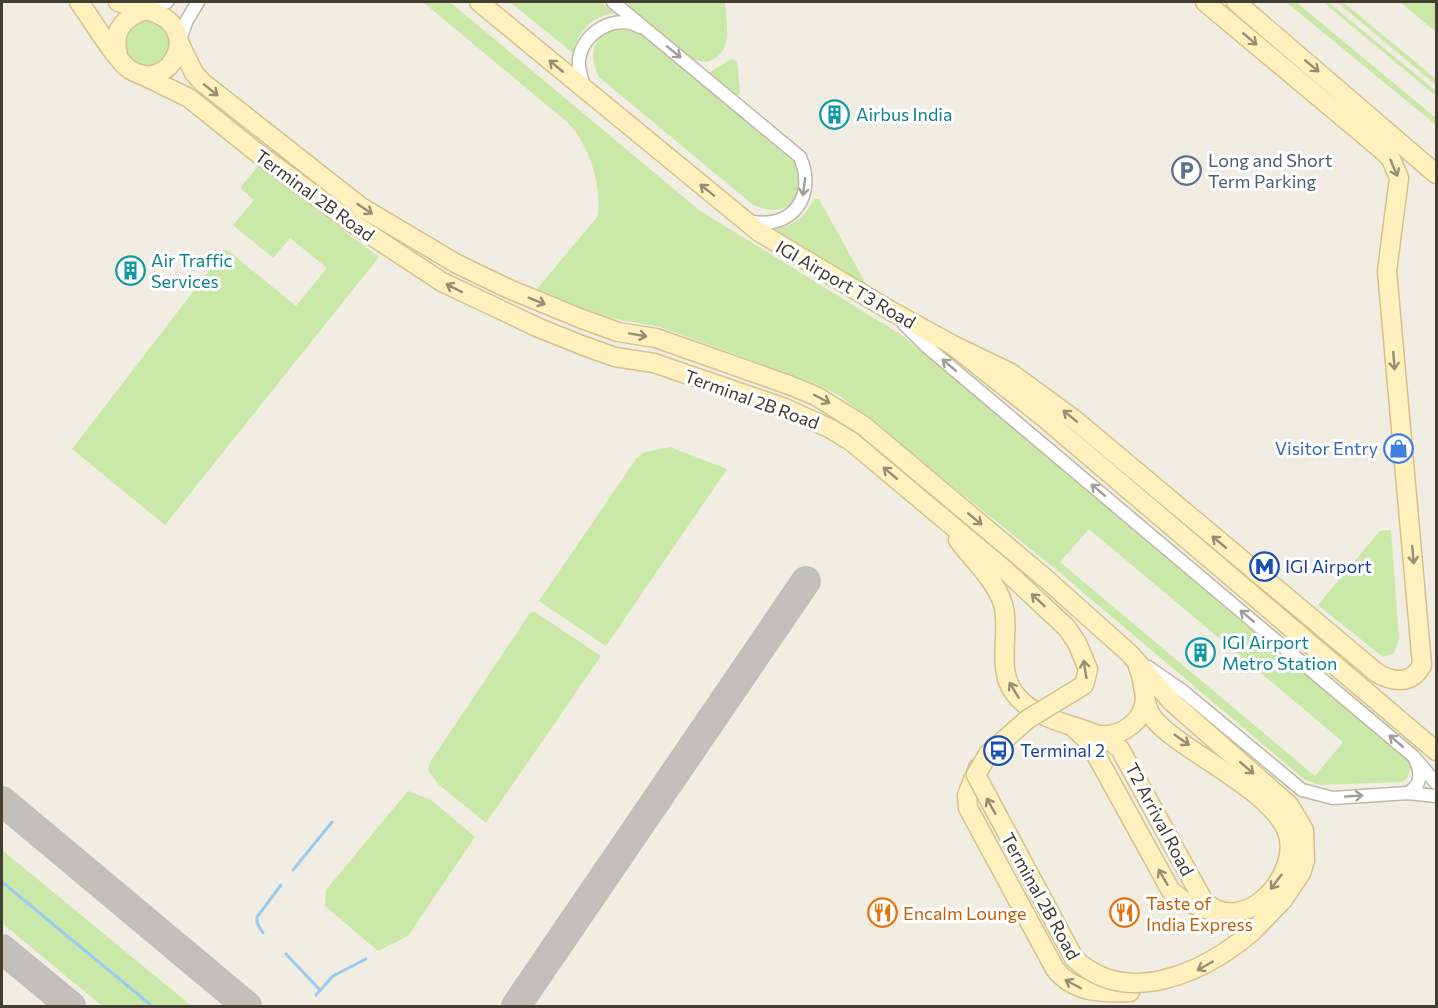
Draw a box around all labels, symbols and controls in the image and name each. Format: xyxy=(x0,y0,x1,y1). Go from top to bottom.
one-way arrow xyxy=(1242,32,1257,46)
one-way arrow xyxy=(666,45,682,58)
one-way arrow xyxy=(548,60,564,73)
one-way arrow xyxy=(1304,60,1320,73)
one-way arrow xyxy=(203,83,219,96)
building icon: Airbus India xyxy=(819,98,851,130)
place label: Airbus India xyxy=(856,103,952,125)
street label: Terminal 2B Road xyxy=(251,144,379,246)
place label: Long and Short Term Parking xyxy=(1208,149,1332,192)
parking icon: Long and Short Term Parking xyxy=(1171,154,1203,186)
one-way arrow xyxy=(1389,158,1400,176)
one-way arrow xyxy=(799,177,810,196)
one-way arrow xyxy=(699,184,715,197)
one-way arrow xyxy=(357,203,373,215)
street label: IGI Airport T3 Road xyxy=(772,235,920,333)
place label: Air Traffic Services xyxy=(151,249,233,292)
building icon: Air Traffic Services xyxy=(114,254,146,286)
one-way arrow xyxy=(445,281,463,293)
one-way arrow xyxy=(527,296,546,307)
one-way arrow xyxy=(628,330,647,341)
one-way arrow xyxy=(1389,350,1400,370)
one-way arrow xyxy=(941,358,957,371)
street label: Terminal 2B Road xyxy=(682,364,822,434)
one-way arrow xyxy=(813,393,830,405)
one-way arrow xyxy=(1062,410,1078,423)
shop icon: Visitor Entry xyxy=(1383,432,1415,464)
place label: Visitor Entry xyxy=(1275,437,1378,459)
one-way arrow xyxy=(883,466,898,480)
one-way arrow xyxy=(1091,483,1106,497)
one-way arrow xyxy=(967,512,982,526)
one-way arrow xyxy=(1211,536,1227,549)
one-way arrow xyxy=(1408,544,1419,564)
metro station icon: IGI Airport xyxy=(1248,550,1280,582)
place label: IGI Airport xyxy=(1285,555,1372,577)
one-way arrow xyxy=(1030,593,1045,608)
one-way arrow xyxy=(1240,609,1255,623)
place label: IGI Airport Metro Station xyxy=(1222,631,1337,674)
building icon: IGI Airport Metro Station xyxy=(1185,636,1217,668)
one-way arrow xyxy=(1080,660,1091,679)
one-way arrow xyxy=(1008,682,1020,699)
bus stop icon: Terminal 2 xyxy=(983,734,1015,766)
one-way arrow xyxy=(1173,734,1189,746)
one-way arrow xyxy=(1388,735,1404,748)
place label: Terminal 2 xyxy=(1020,739,1105,761)
street label: T2 Arrival Road xyxy=(1121,759,1199,879)
one-way arrow xyxy=(1239,761,1254,775)
one-way arrow xyxy=(1344,791,1364,802)
one-way arrow xyxy=(985,798,997,815)
street label: Terminal 2B Road xyxy=(997,829,1085,963)
one-way arrow xyxy=(1156,869,1168,886)
one-way arrow xyxy=(1270,874,1283,890)
place label: Taste of India Express xyxy=(1146,892,1253,935)
restaurant icon: Encalm Lounge xyxy=(866,897,898,929)
restaurant icon: Taste of India Express xyxy=(1109,897,1141,929)
place label: Encalm Lounge xyxy=(903,902,1027,924)
one-way arrow xyxy=(1196,961,1214,972)
one-way arrow xyxy=(1065,978,1082,990)

